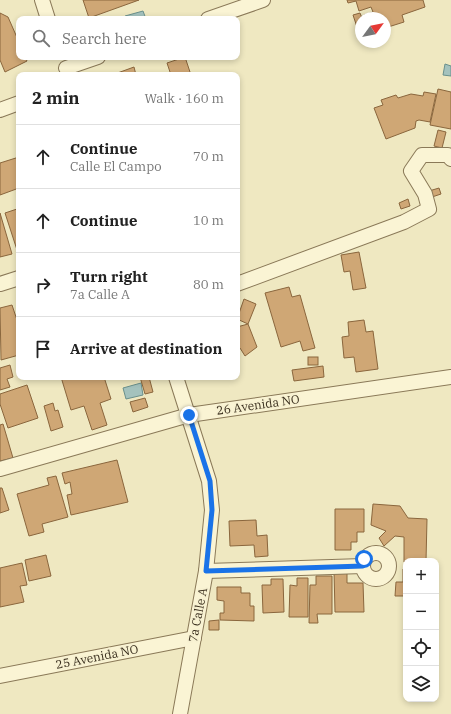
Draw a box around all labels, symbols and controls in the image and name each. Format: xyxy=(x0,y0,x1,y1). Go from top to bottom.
north arrow xyxy=(355,12,391,48)
search box xyxy=(16,16,240,60)
icon: search xyxy=(30,27,52,49)
text: Search here xyxy=(62,29,147,48)
text: 2 min xyxy=(32,87,80,109)
text: Walk · 160 m xyxy=(145,90,224,107)
text: Continue xyxy=(70,139,137,158)
icon: ahead xyxy=(32,146,54,168)
text: 70 m xyxy=(193,148,224,165)
text: Calle El Campo xyxy=(70,158,162,175)
icon: ahead xyxy=(32,210,54,232)
text: Continue xyxy=(70,211,137,230)
text: 10 m xyxy=(193,212,224,229)
text: Turn right xyxy=(70,267,148,286)
icon: right xyxy=(32,274,54,296)
text: 80 m xyxy=(193,276,224,293)
text: 7a Calle A xyxy=(70,286,130,303)
icon: arrive xyxy=(32,338,54,360)
text: Arrive at destination xyxy=(70,339,222,358)
street label: 26 Avenida NO xyxy=(215,391,300,418)
route end xyxy=(180,406,198,424)
route start xyxy=(355,550,373,568)
map controls xyxy=(403,558,439,702)
button: + xyxy=(403,558,439,594)
street label: 7a Calle A xyxy=(185,586,210,644)
button: − xyxy=(403,594,439,630)
button: locate xyxy=(403,630,439,666)
street label: 25 Avenida NO xyxy=(54,641,139,672)
button: layers xyxy=(403,666,439,702)

